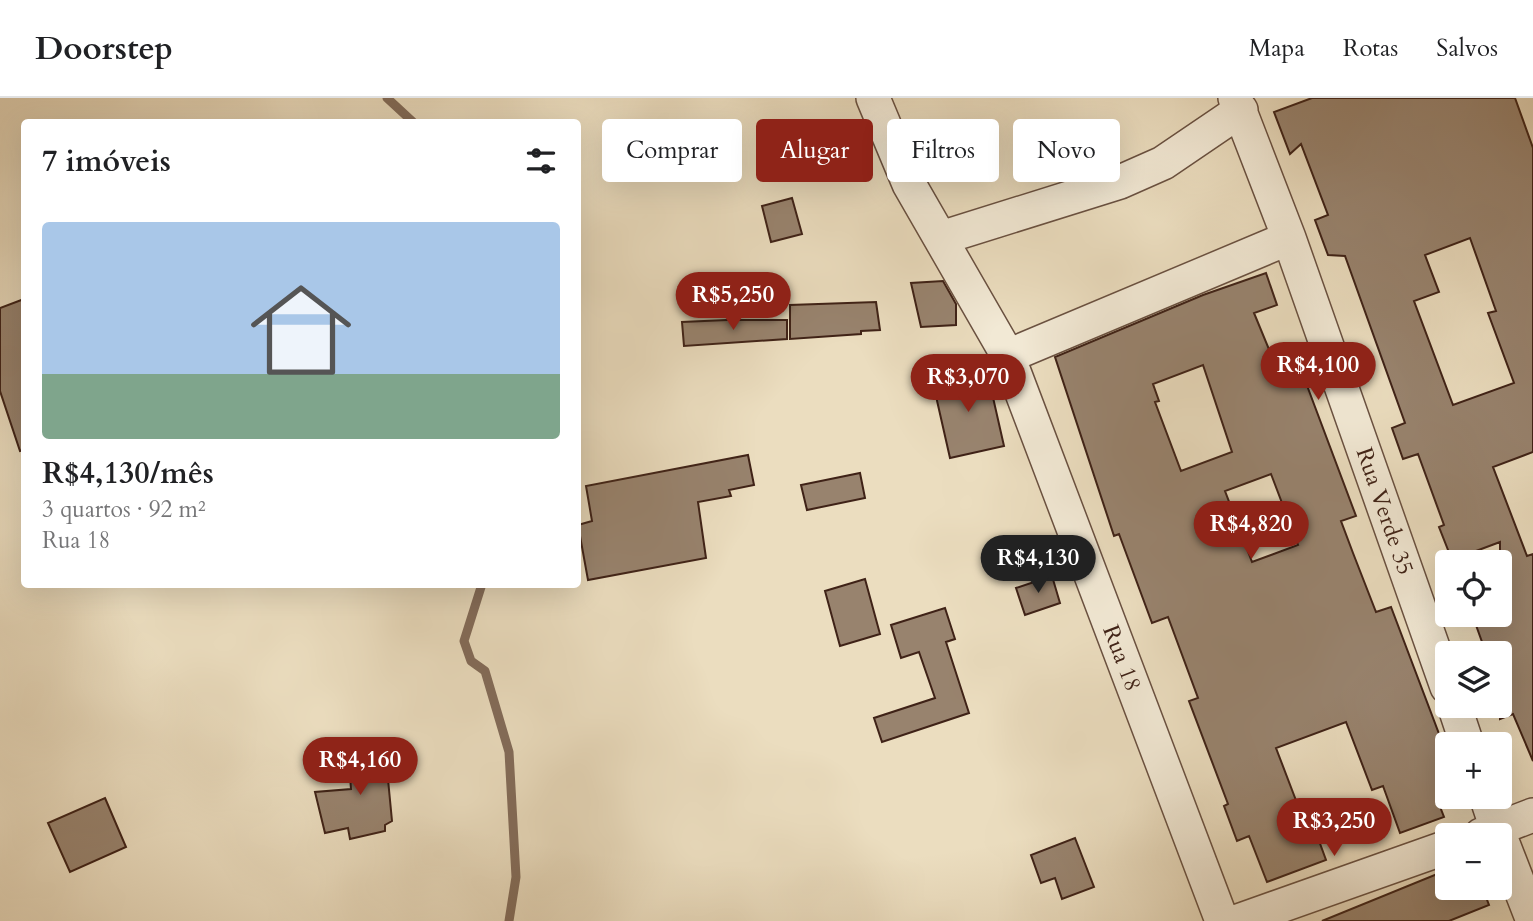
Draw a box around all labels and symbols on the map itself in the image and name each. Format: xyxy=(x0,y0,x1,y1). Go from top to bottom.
pin: R$5,250 xyxy=(668,272,798,332)
pin: R$4,100 xyxy=(1253,342,1383,402)
pin: R$3,070 xyxy=(903,354,1033,414)
street label: Rua Verde 35 xyxy=(1349,443,1421,579)
pin: R$4,820 xyxy=(1186,502,1316,561)
pin: R$4,130 xyxy=(973,536,1103,595)
street label: Rua 18 xyxy=(1095,621,1149,695)
pin: R$4,160 xyxy=(295,738,425,797)
pin: R$3,250 xyxy=(1269,798,1399,858)

